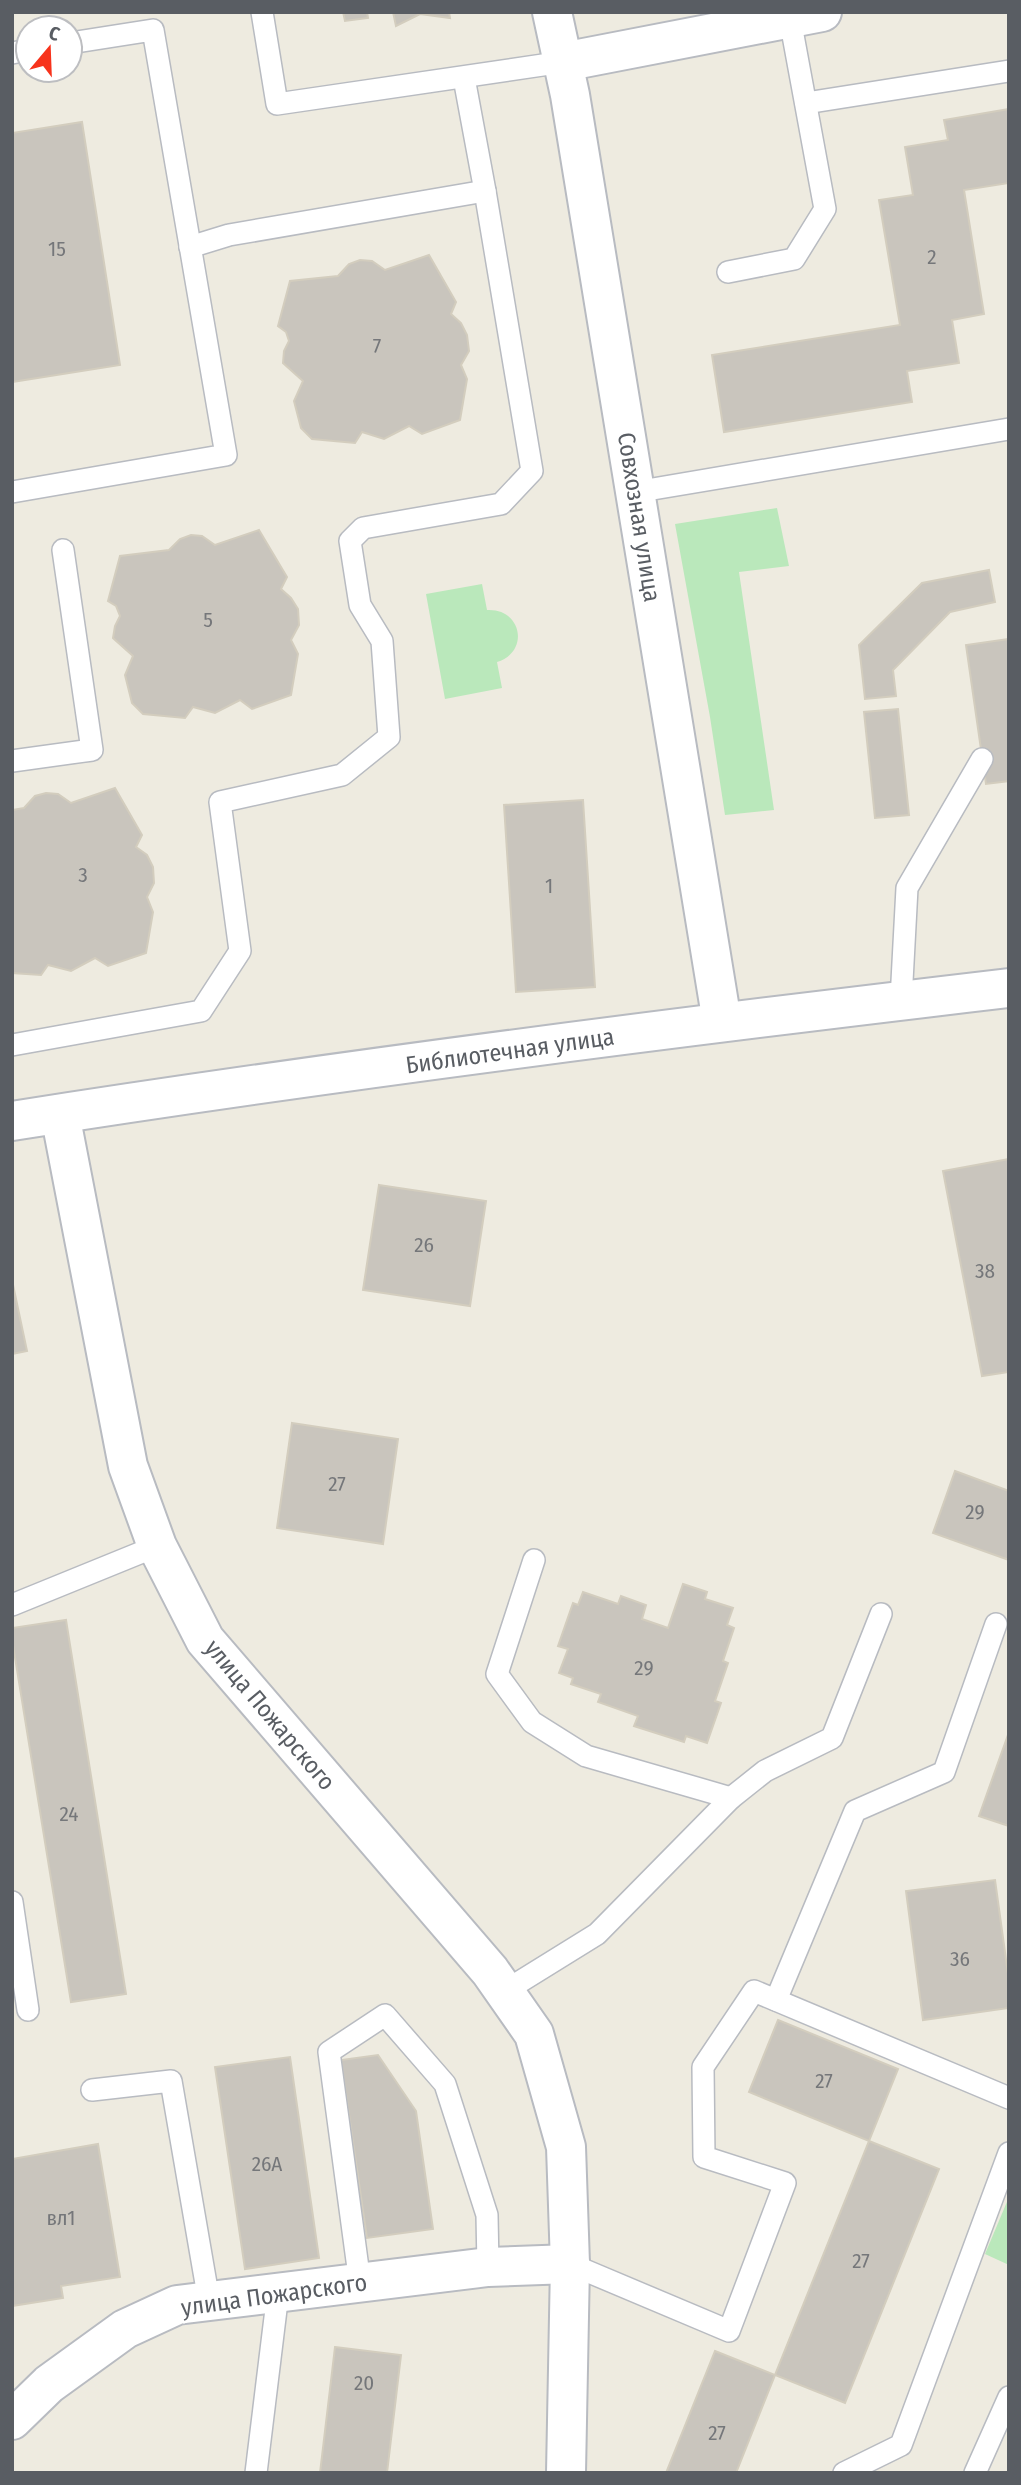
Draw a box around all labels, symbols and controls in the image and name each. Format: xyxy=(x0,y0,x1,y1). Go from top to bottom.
north arrow xyxy=(14,14,84,84)
text: С xyxy=(46,21,63,46)
house number: 15 xyxy=(48,236,66,262)
house number: 2 xyxy=(927,244,937,270)
house number: 7 xyxy=(373,333,381,359)
street label: Совхозная улица xyxy=(612,430,666,604)
house number: 5 xyxy=(203,607,213,633)
house number: 3 xyxy=(78,862,88,888)
house number: 1 xyxy=(545,873,553,899)
street label: Библиотечная улица xyxy=(404,1023,616,1079)
house number: 26 xyxy=(414,1232,434,1258)
house number: 38 xyxy=(975,1258,995,1284)
house number: 27 xyxy=(328,1471,346,1497)
house number: 29 xyxy=(965,1499,985,1525)
street label: улица Пожарского xyxy=(199,1634,341,1796)
house number: 29 xyxy=(634,1655,654,1681)
house number: 24 xyxy=(59,1801,79,1827)
house number: 36 xyxy=(950,1946,970,1972)
house number: 27 xyxy=(815,2068,833,2094)
house number: 26А xyxy=(252,2151,282,2177)
house number: вл1 xyxy=(46,2205,76,2231)
house number: 27 xyxy=(852,2248,870,2274)
street label: улица Пожарского xyxy=(179,2268,369,2322)
house number: 20 xyxy=(354,2370,374,2396)
house number: 27 xyxy=(708,2420,726,2446)

